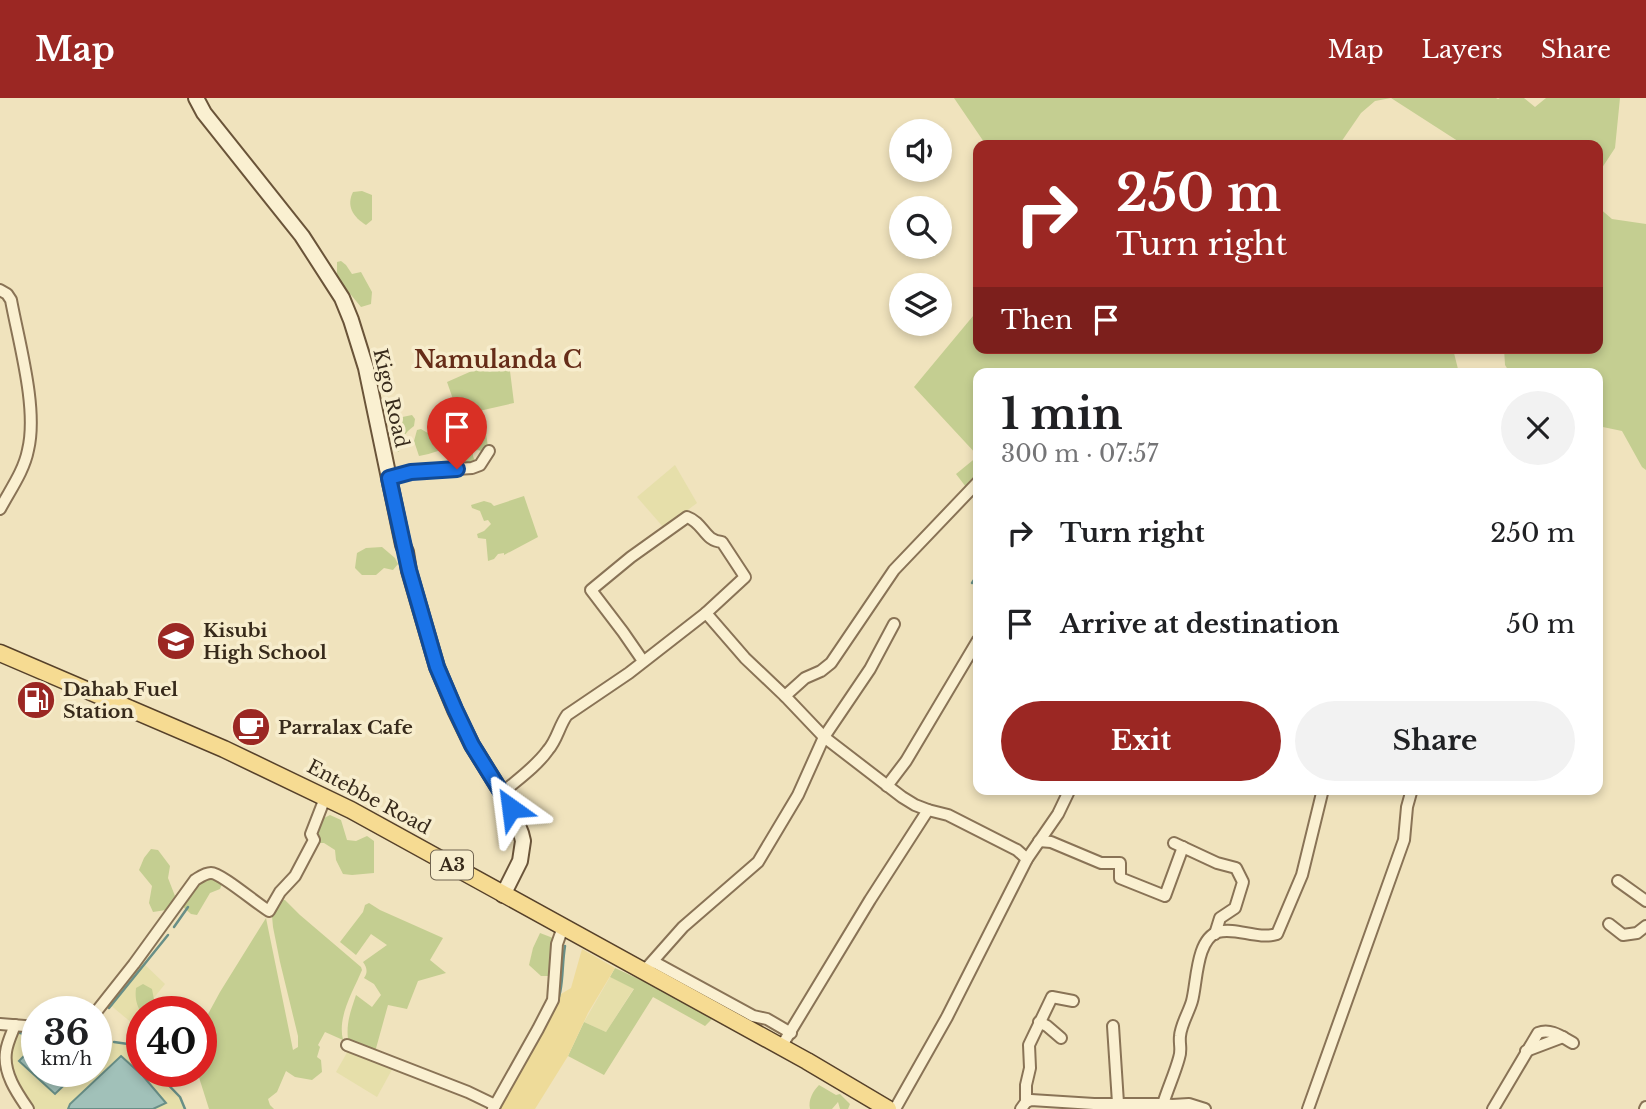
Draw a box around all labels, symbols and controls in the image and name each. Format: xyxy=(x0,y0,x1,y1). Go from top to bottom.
text: Map xyxy=(35,29,115,70)
text: Map xyxy=(1328,35,1384,64)
text: Layers xyxy=(1422,35,1503,64)
text: Share xyxy=(1541,35,1611,64)
map controls xyxy=(889,119,952,336)
button: sound xyxy=(889,119,952,182)
text: 250 m xyxy=(1116,163,1281,224)
icon: right xyxy=(1001,168,1092,259)
button: search xyxy=(889,196,952,259)
text: Turn right xyxy=(1116,224,1287,264)
button: layers xyxy=(889,273,952,336)
icon: arrive xyxy=(1087,301,1125,339)
text: Then xyxy=(1001,304,1073,336)
street label: Kigo Road xyxy=(368,346,414,450)
district label: Namulanda C xyxy=(414,346,582,374)
text: 1 min xyxy=(1001,388,1123,440)
button: close xyxy=(1501,391,1575,465)
pin xyxy=(427,397,487,469)
icon: arrive xyxy=(438,408,476,446)
text: 300 m · 07:57 xyxy=(1001,440,1158,468)
icon: right xyxy=(1001,514,1039,552)
text: Turn right xyxy=(1060,517,1205,549)
text: 250 m xyxy=(1490,517,1575,549)
icon: arrive xyxy=(1001,605,1039,643)
text: Arrive at destination xyxy=(1060,608,1340,640)
text: 50 m xyxy=(1506,608,1575,640)
place label: Kisubi High School xyxy=(203,619,327,664)
school or university icon: Kisubi High School xyxy=(155,620,197,662)
place label: Dahab Fuel Station xyxy=(63,678,178,723)
fuel station icon: Dahab Fuel Station xyxy=(15,679,57,721)
button: Exit xyxy=(1001,701,1281,781)
button: Share xyxy=(1295,701,1575,781)
cafe icon: Parralax Cafe xyxy=(230,706,272,748)
place label: Parralax Cafe xyxy=(278,716,413,739)
street label: Entebbe Road xyxy=(303,755,435,839)
position arrow xyxy=(474,771,548,845)
road number: A3 xyxy=(431,850,473,880)
speed limit sign: 40 xyxy=(126,996,217,1087)
text: 36 xyxy=(44,1011,89,1054)
text: km/h xyxy=(41,1048,92,1070)

